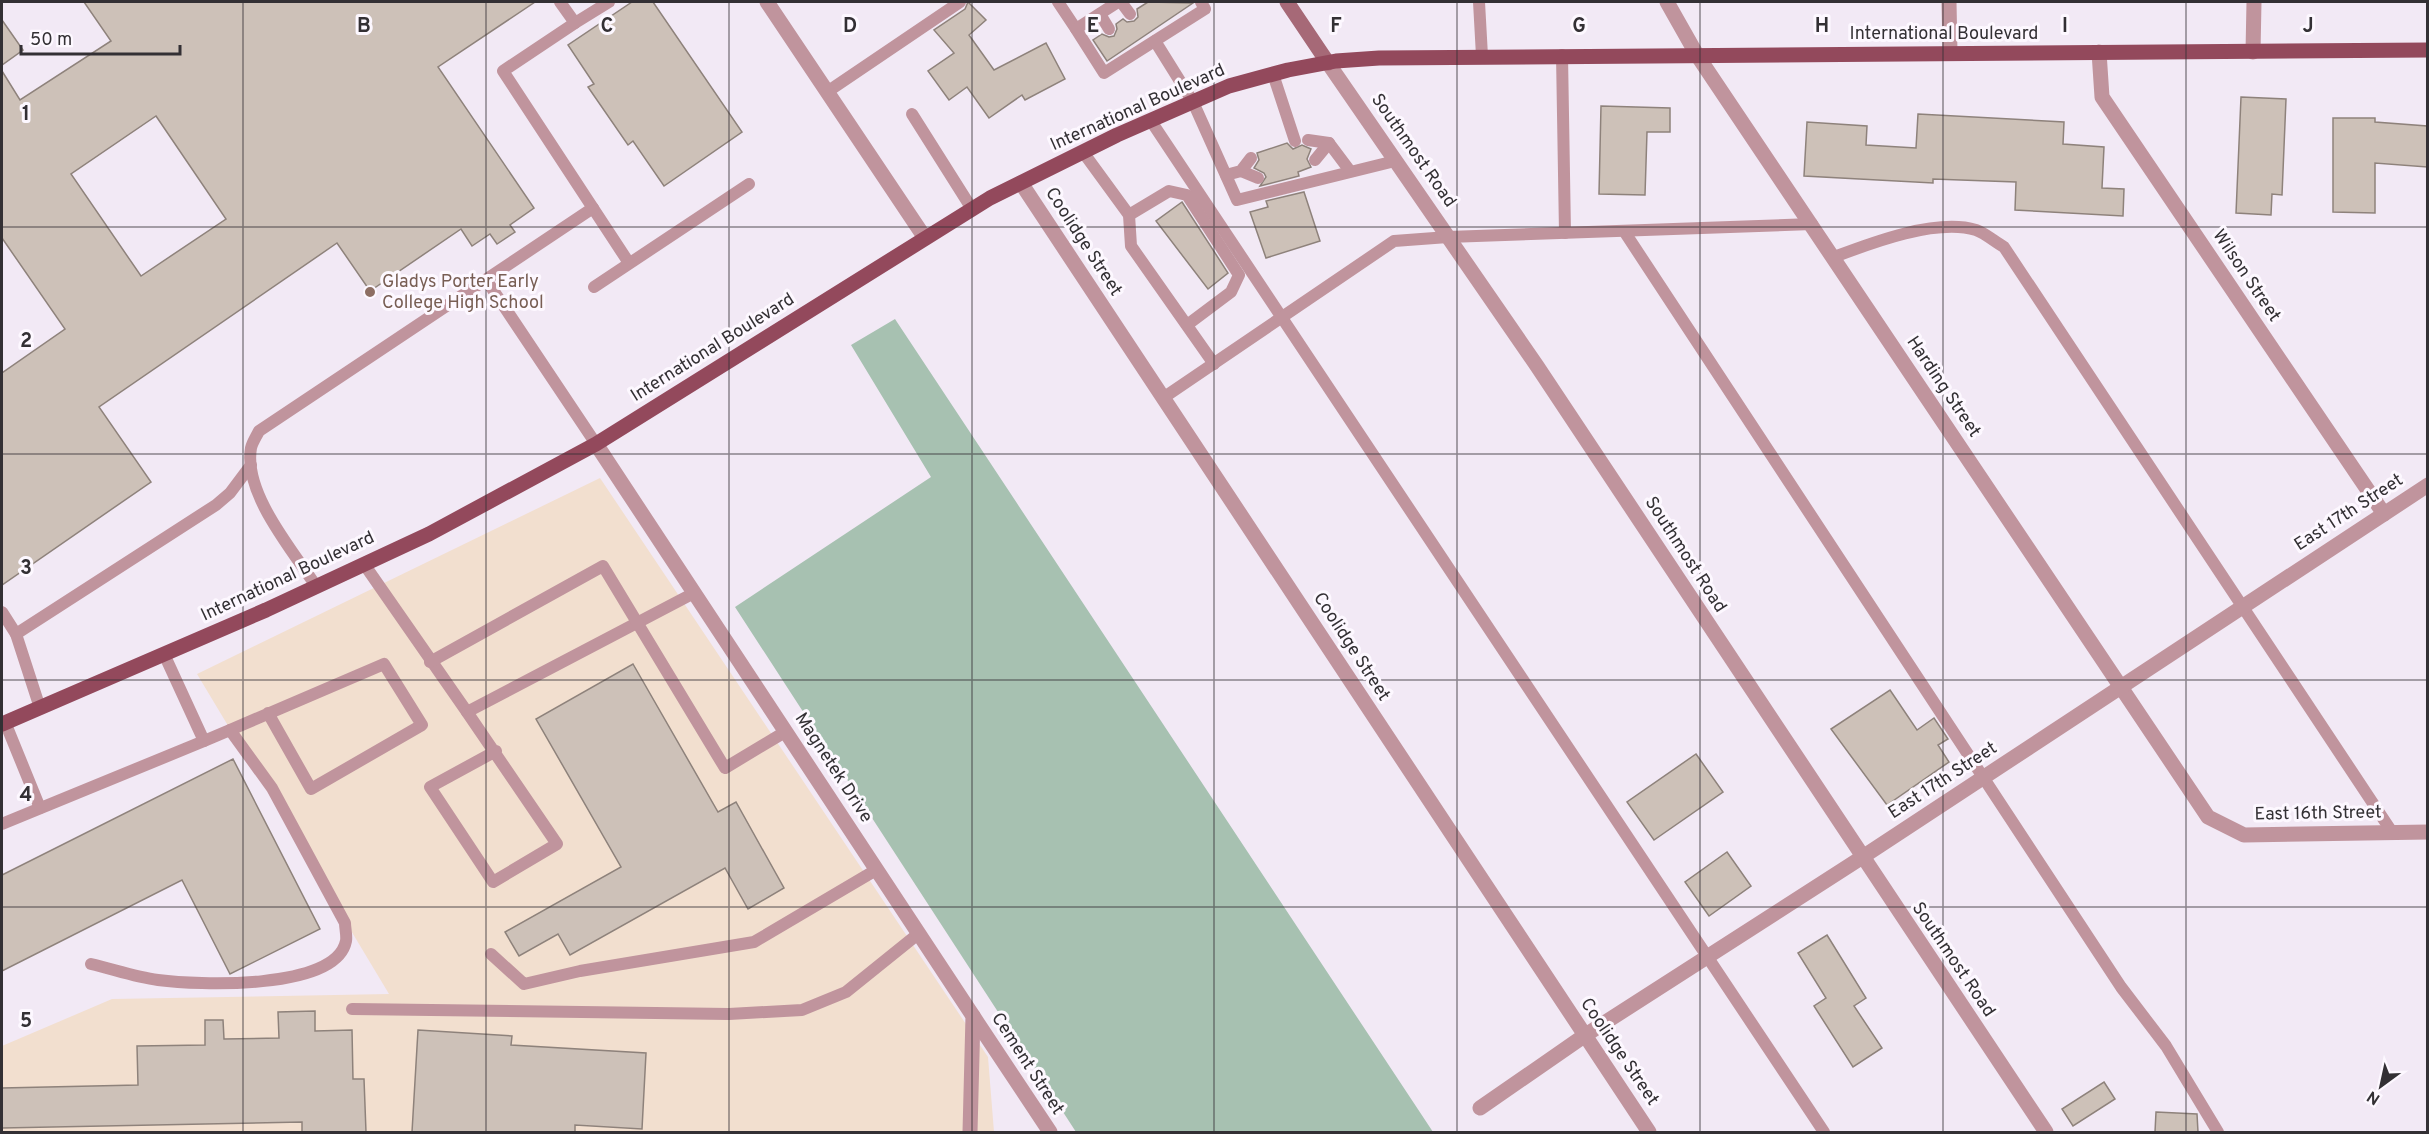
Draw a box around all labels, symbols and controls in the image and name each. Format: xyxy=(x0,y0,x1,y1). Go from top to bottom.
text: B xyxy=(357,14,371,40)
text: C xyxy=(601,14,613,40)
text: D xyxy=(843,14,857,40)
text: E xyxy=(1087,14,1099,40)
text: F xyxy=(1330,14,1342,40)
text: G xyxy=(1572,14,1586,40)
text: H xyxy=(1815,14,1829,40)
text: I xyxy=(2062,14,2068,40)
text: J xyxy=(2302,14,2314,40)
scale bar xyxy=(21,18,180,56)
street label: International Boulevard xyxy=(1850,23,2038,46)
text: 50 m xyxy=(30,29,72,52)
street label: International Boulevard xyxy=(1047,59,1229,157)
street label: Southmost Road xyxy=(1365,90,1461,212)
text: 1 xyxy=(22,102,30,128)
street label: Coolidge Street xyxy=(1039,183,1127,301)
street label: Wilson Street xyxy=(2207,225,2285,327)
place label: Gladys Porter Early College High School xyxy=(382,271,544,315)
marker: Gladys Porter Early College High School xyxy=(363,285,377,299)
street label: International Boulevard xyxy=(627,288,799,408)
text: 2 xyxy=(20,329,32,355)
street label: Harding Street xyxy=(1901,332,1985,442)
street label: East 17th Street xyxy=(2290,469,2408,557)
street label: Southmost Road xyxy=(1639,493,1731,617)
street label: International Boulevard xyxy=(198,527,378,627)
text: 3 xyxy=(20,556,32,582)
street label: Coolidge Street xyxy=(1307,588,1395,706)
street label: Magnetek Drive xyxy=(789,709,877,827)
street label: East 17th Street xyxy=(1884,737,2002,825)
text: 4 xyxy=(20,783,32,809)
street label: East 16th Street xyxy=(2254,801,2382,827)
street label: Southmost Road xyxy=(1906,898,2000,1022)
street label: Coolidge Street xyxy=(1575,994,1663,1110)
street label: Cement Street xyxy=(985,1008,1069,1120)
text: 5 xyxy=(20,1009,32,1035)
north arrow xyxy=(2351,1056,2411,1116)
text: N xyxy=(2364,1085,2384,1108)

